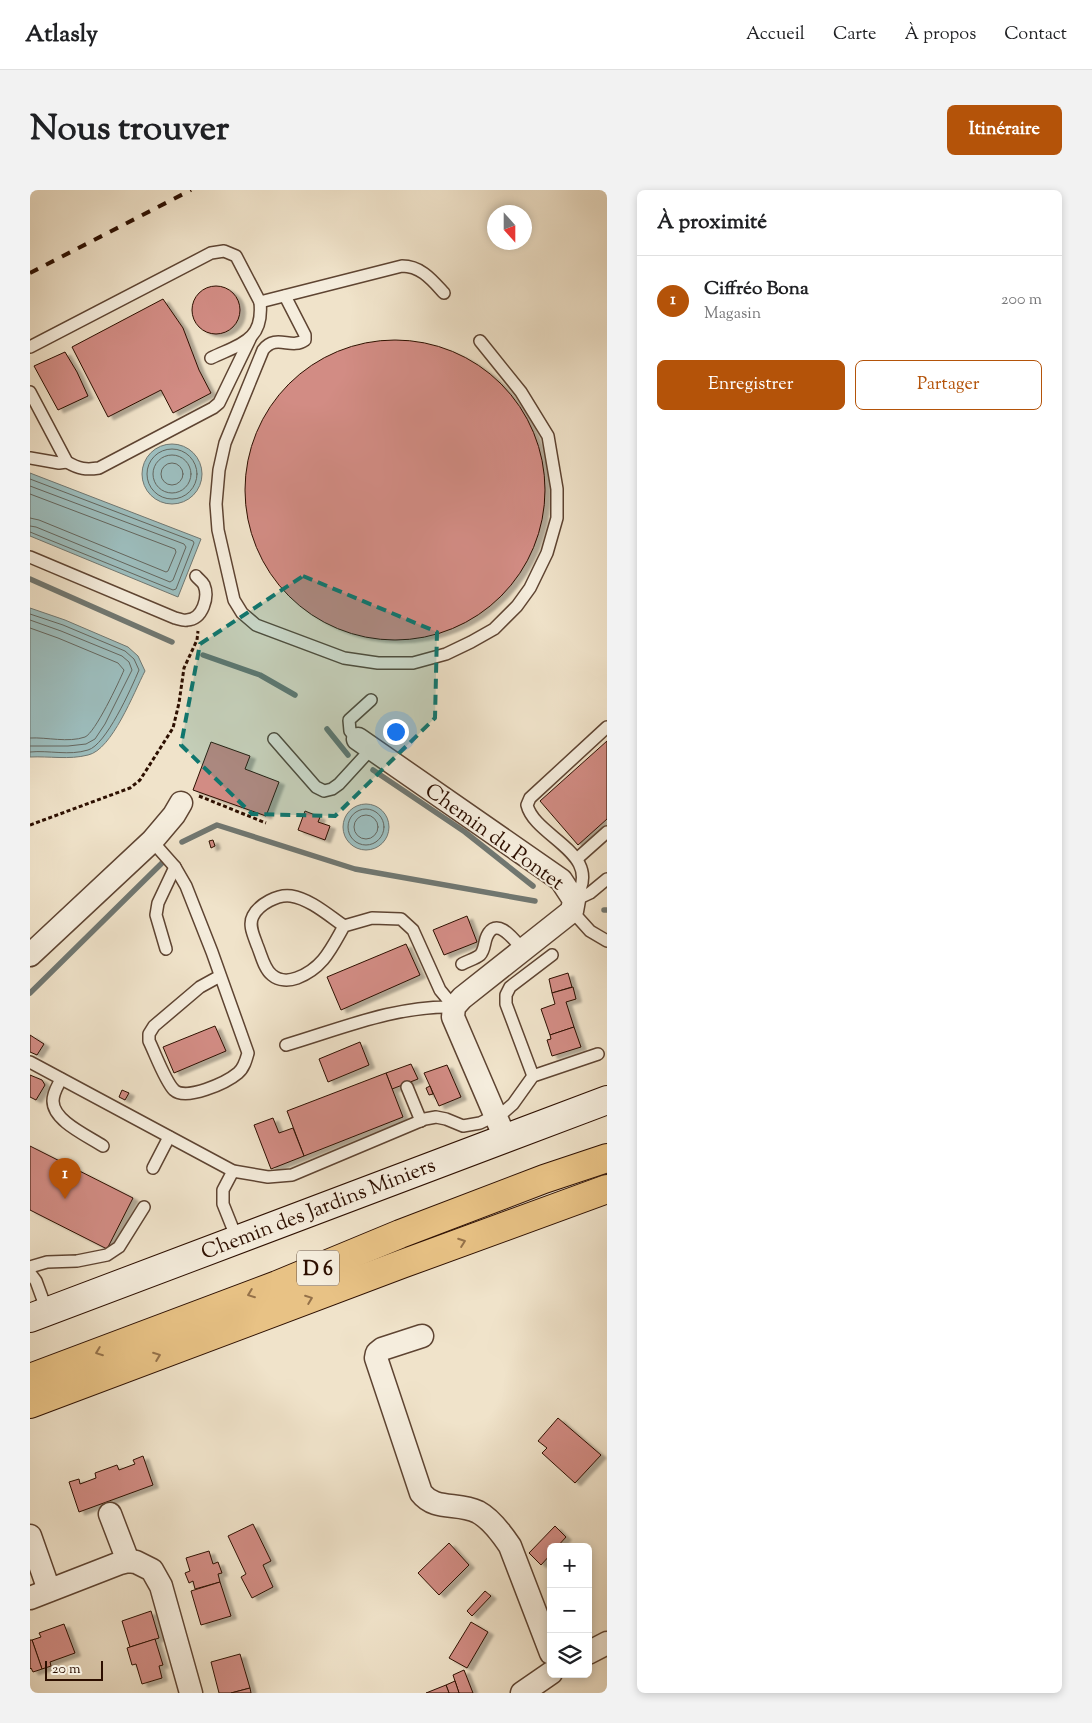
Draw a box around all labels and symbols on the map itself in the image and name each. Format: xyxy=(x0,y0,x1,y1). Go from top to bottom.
north arrow xyxy=(487,205,532,250)
your location xyxy=(383,719,409,745)
street label: Chemin du Pontet xyxy=(418,777,570,899)
street label: Chemin des Jardins Miniers xyxy=(197,1151,440,1268)
pin: 1 xyxy=(49,1158,81,1199)
one-way arrow xyxy=(457,1238,465,1248)
road number: D 6 xyxy=(297,1250,339,1286)
one-way arrow xyxy=(247,1288,256,1299)
one-way arrow xyxy=(305,1294,313,1304)
one-way arrow xyxy=(95,1346,104,1356)
one-way arrow xyxy=(153,1352,161,1362)
scale bar xyxy=(45,1658,102,1681)

